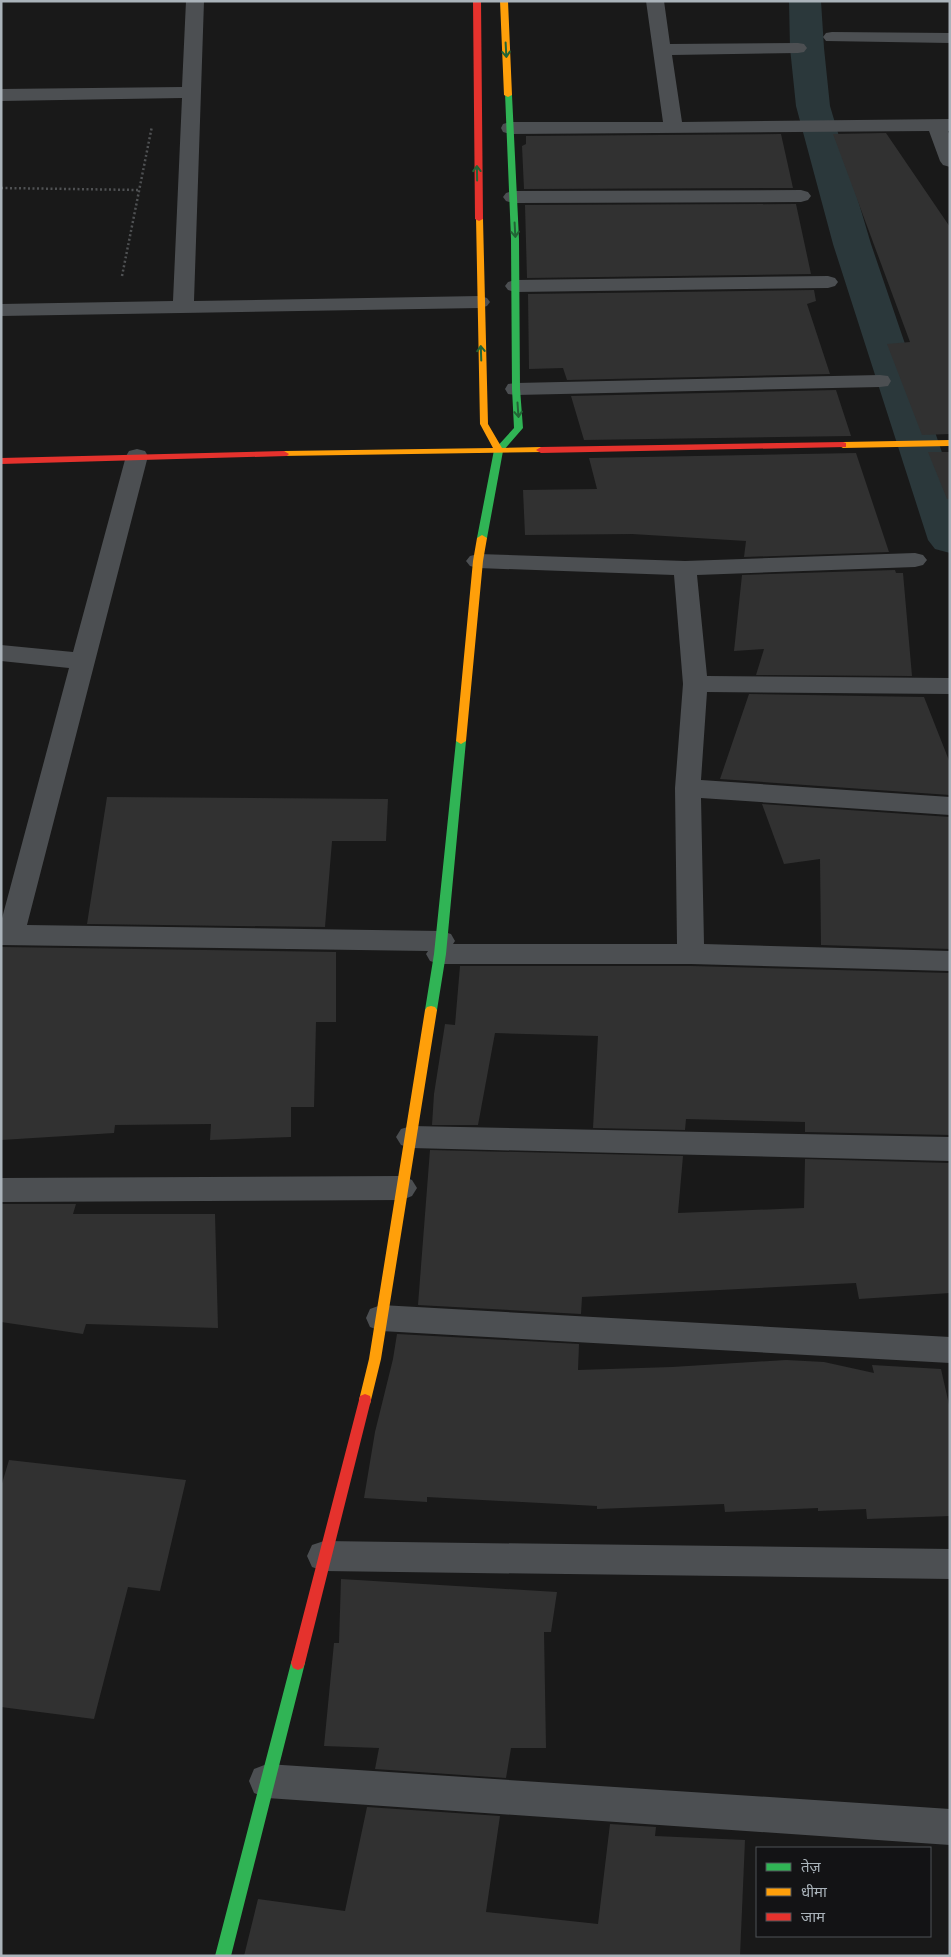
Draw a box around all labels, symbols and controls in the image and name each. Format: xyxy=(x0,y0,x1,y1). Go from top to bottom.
one-way arrow xyxy=(502,42,511,58)
one-way arrow xyxy=(473,165,482,181)
one-way arrow xyxy=(510,221,519,237)
one-way arrow xyxy=(477,345,486,361)
one-way arrow xyxy=(513,401,523,417)
legend xyxy=(756,1847,931,1937)
text: तेज़ xyxy=(801,1858,822,1875)
text: धीमा xyxy=(801,1883,828,1900)
text: जाम xyxy=(801,1908,826,1925)

